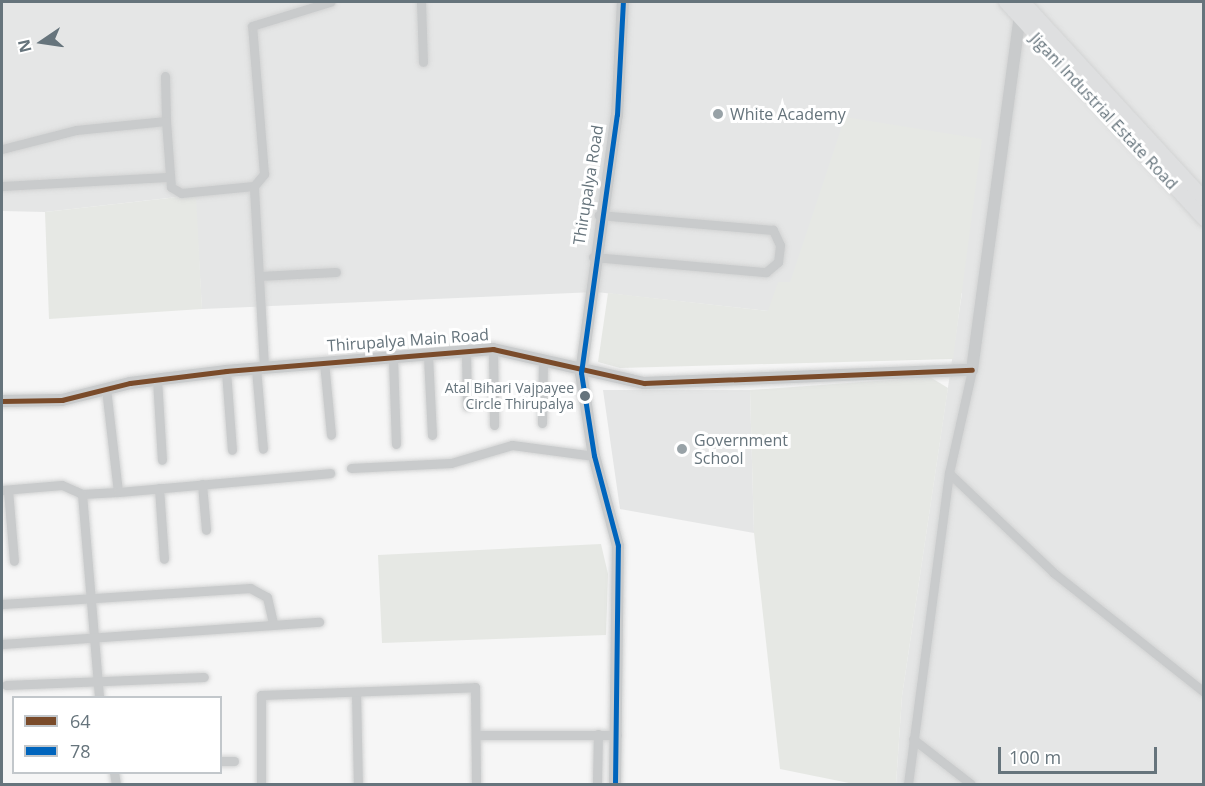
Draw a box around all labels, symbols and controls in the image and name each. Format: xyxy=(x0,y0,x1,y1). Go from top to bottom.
north arrow xyxy=(12,12,72,72)
street label: Jigani Industrial Estate Road xyxy=(1026,29,1182,193)
text: N xyxy=(12,37,37,55)
place label: White Academy xyxy=(730,104,846,124)
marker: White Academy xyxy=(711,107,725,121)
street label: Thirupalya Road xyxy=(569,124,607,246)
street label: Thirupalya Main Road xyxy=(326,325,490,355)
place label: Atal Bihari Vajpayee Circle Thirupalya xyxy=(445,380,574,412)
marker: Atal Bihari Vajpayee Circle Thirupalya xyxy=(579,390,591,402)
place label: Government School xyxy=(694,430,788,468)
marker: Government School xyxy=(675,442,689,456)
legend xyxy=(12,696,222,774)
text: 64 xyxy=(70,709,91,733)
scale bar xyxy=(1001,735,1160,773)
text: 78 xyxy=(70,739,91,763)
text: 100 m xyxy=(1009,745,1061,769)

